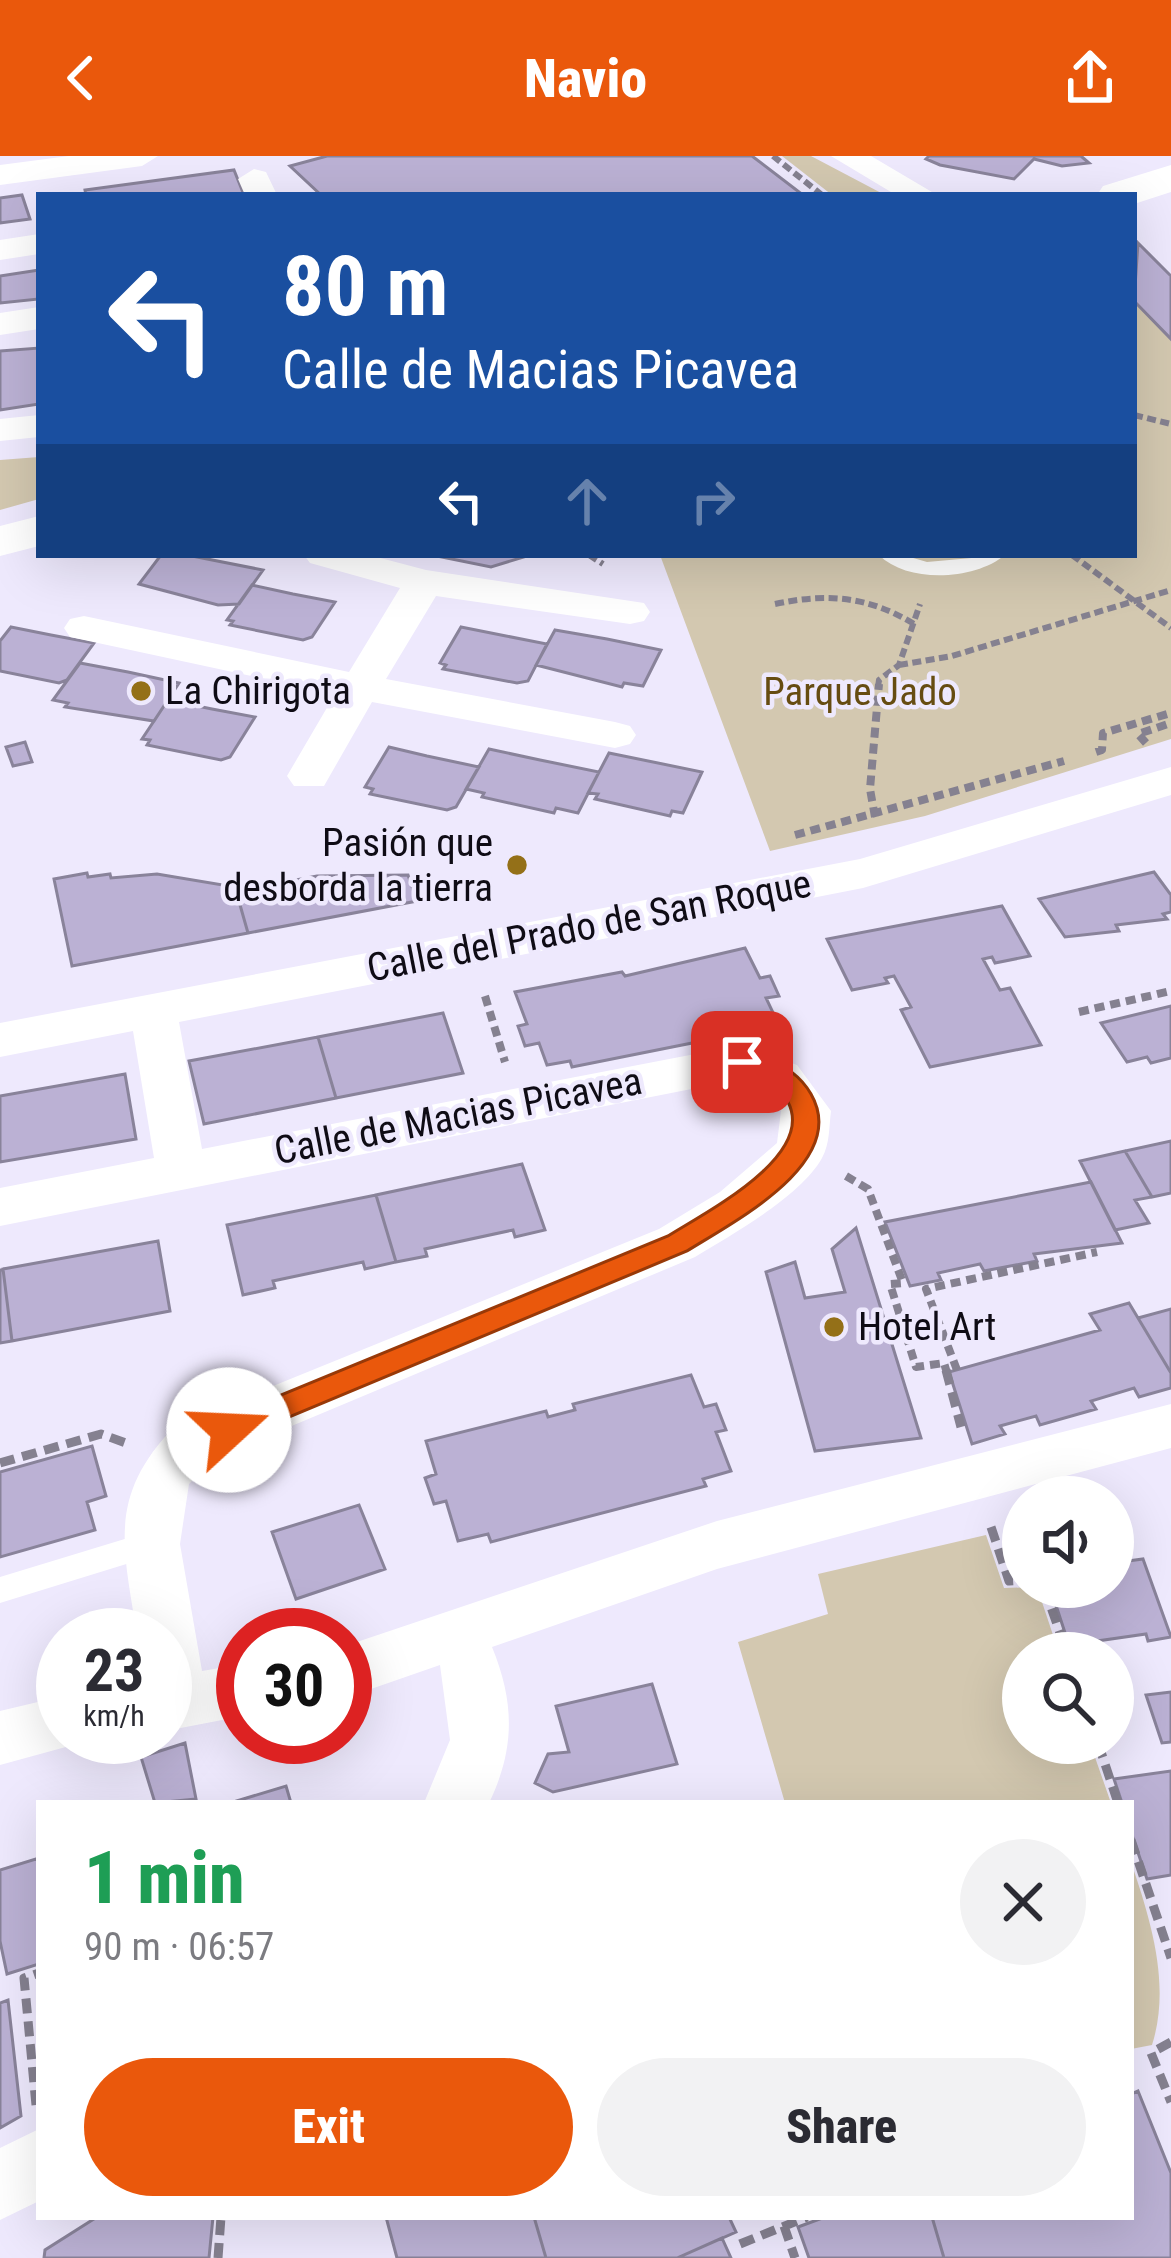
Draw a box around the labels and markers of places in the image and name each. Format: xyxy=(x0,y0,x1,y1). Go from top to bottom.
place label: La Chirigota xyxy=(165,668,351,714)
marker: La Chirigota xyxy=(128,678,154,704)
place label: Pasión que desborda la tierra xyxy=(223,820,493,911)
marker: Pasión que desborda la tierra xyxy=(504,852,530,878)
pin xyxy=(691,1011,793,1113)
place label: Hotel Art xyxy=(858,1304,996,1350)
marker: Hotel Art xyxy=(821,1314,847,1340)

